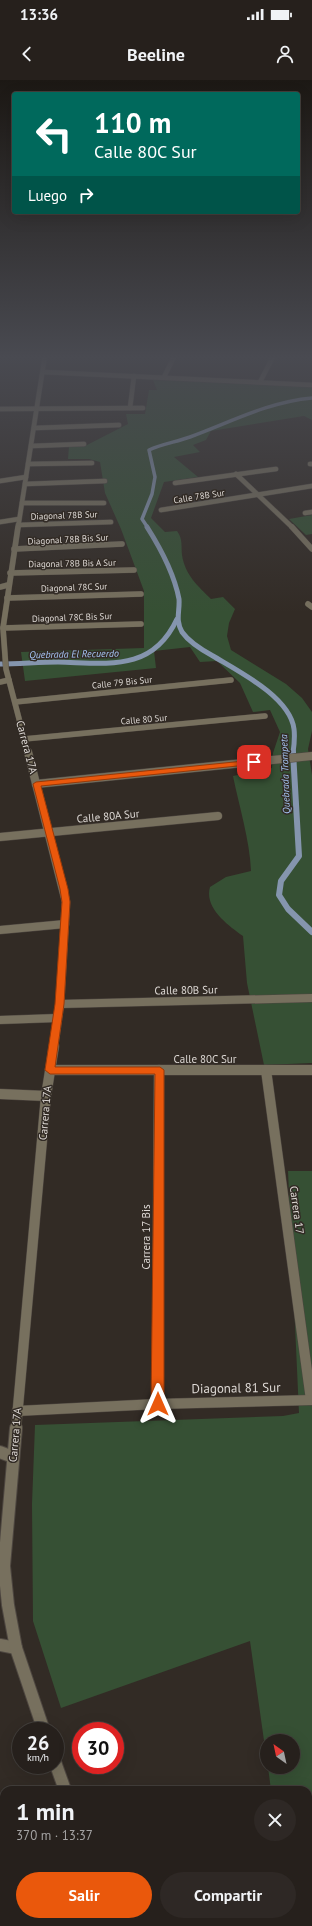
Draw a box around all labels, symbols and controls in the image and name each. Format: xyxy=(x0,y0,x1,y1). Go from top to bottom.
text: 13:36 xyxy=(20,5,58,24)
icon: back xyxy=(16,43,38,65)
text: Beeline xyxy=(127,43,185,66)
icon: person xyxy=(274,43,296,65)
text: 110 m xyxy=(94,104,171,141)
icon: left xyxy=(28,108,80,160)
text: Calle 80C Sur xyxy=(94,140,197,163)
icon: right xyxy=(75,184,97,206)
text: Luego xyxy=(28,186,67,205)
street label: Calle 78B Sur xyxy=(173,487,225,505)
street label: Diagonal 78B Sur xyxy=(30,508,98,522)
street label: Diagonal 78B Bis Sur xyxy=(27,531,109,547)
street label: Diagonal 78B Bis A Sur xyxy=(28,557,116,569)
street label: Diagonal 78C Sur xyxy=(41,580,107,594)
street label: Diagonal 78C Bis Sur xyxy=(32,610,112,624)
water label: Quebrada El Recuerdo xyxy=(29,647,119,661)
street label: Calle 79 Bis Sur xyxy=(91,673,153,691)
street label: Calle 80 Sur xyxy=(120,711,168,727)
street label: Carrera 17A xyxy=(13,719,41,776)
water label: Quebrada Trompeta xyxy=(277,734,293,814)
pin xyxy=(237,745,271,779)
icon: arrive xyxy=(243,751,265,773)
street label: Calle 80A Sur xyxy=(76,806,140,826)
street label: Calle 80B Sur xyxy=(154,982,218,998)
street label: Calle 80C Sur xyxy=(174,1052,237,1066)
street label: Carrera 17A xyxy=(36,1085,54,1141)
street label: Carrera 17 xyxy=(287,1185,307,1235)
street label: Carrera 17 Bis xyxy=(139,1204,153,1270)
street label: Diagonal 81 Sur xyxy=(191,1379,281,1397)
position arrow xyxy=(137,1383,179,1425)
street label: Carrera 17A xyxy=(6,1407,24,1463)
speed limit sign: 30 xyxy=(72,1722,124,1774)
text: 26 xyxy=(27,1730,49,1756)
north arrow xyxy=(260,1734,300,1774)
map controls xyxy=(260,1734,300,1774)
text: km/h xyxy=(27,1751,49,1764)
text: 1 min xyxy=(16,1796,75,1827)
button: close xyxy=(254,1799,296,1841)
text: 370 m · 13:37 xyxy=(16,1827,93,1844)
button: Salir xyxy=(16,1872,152,1918)
button: Compartir xyxy=(160,1872,296,1918)

